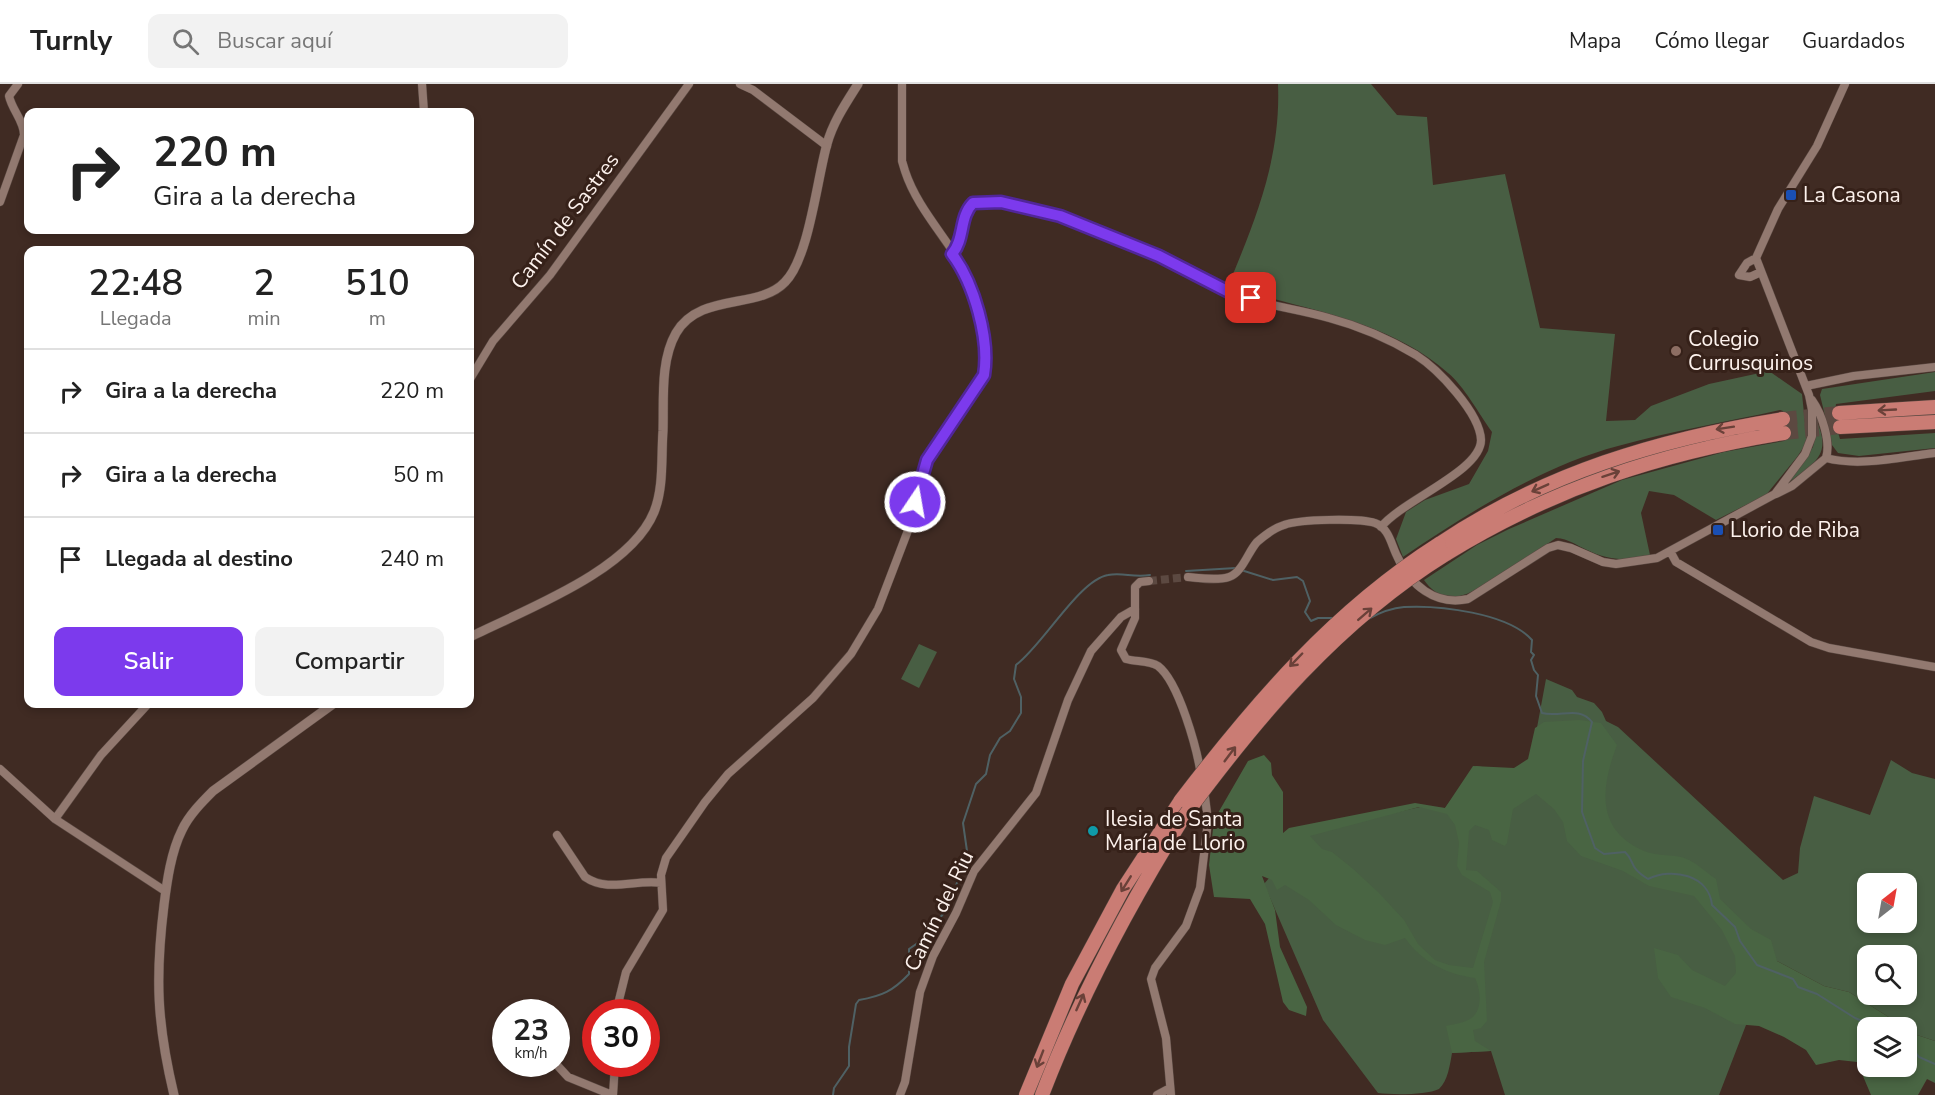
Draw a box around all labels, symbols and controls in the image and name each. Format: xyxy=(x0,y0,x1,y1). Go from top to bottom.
search box xyxy=(148,14,568,68)
text: Turnly xyxy=(30,22,112,60)
icon: search xyxy=(169,25,202,58)
text: Buscar aquí xyxy=(217,26,332,56)
text: Mapa xyxy=(1569,27,1621,55)
text: Cómo llegar xyxy=(1654,27,1769,55)
text: Guardados xyxy=(1802,27,1905,55)
text: 220 m xyxy=(153,124,277,181)
icon: right xyxy=(54,132,132,210)
street label: Camín de Sastres xyxy=(504,147,626,295)
text: Gira a la derecha xyxy=(153,178,356,215)
place label: La Casona xyxy=(1803,181,1901,209)
marker: La Casona xyxy=(1784,188,1798,202)
text: 22:48 xyxy=(88,259,183,308)
text: 2 xyxy=(253,259,275,308)
text: 510 xyxy=(345,259,410,308)
pin xyxy=(1225,272,1276,323)
icon: arrive xyxy=(1234,281,1267,314)
text: Llegada xyxy=(100,305,172,332)
text: min xyxy=(248,305,281,332)
text: m xyxy=(369,305,386,332)
place label: Colegio Currusquinos xyxy=(1688,325,1813,377)
marker: Colegio Currusquinos xyxy=(1669,344,1683,358)
icon: right xyxy=(54,375,87,408)
text: Gira a la derecha xyxy=(105,376,277,406)
text: 220 m xyxy=(380,376,444,406)
one-way arrow xyxy=(1877,405,1897,416)
one-way arrow xyxy=(1716,423,1735,434)
icon: right xyxy=(54,459,87,492)
text: Gira a la derecha xyxy=(105,460,277,490)
text: 50 m xyxy=(393,460,444,490)
one-way arrow xyxy=(1601,468,1620,479)
position arrow xyxy=(883,470,947,534)
one-way arrow xyxy=(1531,483,1550,494)
place label: Llorio de Riba xyxy=(1730,516,1860,544)
marker: Llorio de Riba xyxy=(1711,523,1725,537)
icon: arrive xyxy=(54,543,87,576)
text: Llegada al destino xyxy=(105,544,293,574)
text: 240 m xyxy=(380,544,444,574)
one-way arrow xyxy=(1357,607,1372,621)
button: Salir xyxy=(54,627,243,696)
button: Compartir xyxy=(255,627,444,696)
one-way arrow xyxy=(1289,652,1304,667)
one-way arrow xyxy=(1224,747,1236,763)
place label: Ilesia de Santa María de Llorio xyxy=(1105,805,1245,857)
marker: Ilesia de Santa María de Llorio xyxy=(1086,824,1100,838)
street label: Camín del Riu xyxy=(898,846,980,976)
north arrow xyxy=(1857,873,1917,933)
map controls xyxy=(1857,873,1917,1077)
one-way arrow xyxy=(1120,876,1133,893)
button: search xyxy=(1857,945,1917,1005)
one-way arrow xyxy=(1075,993,1086,1012)
speed limit sign: 30 xyxy=(582,999,660,1077)
text: 23 xyxy=(513,1010,549,1051)
button: layers xyxy=(1857,1017,1917,1077)
text: km/h xyxy=(514,1043,548,1063)
one-way arrow xyxy=(1034,1049,1045,1068)

